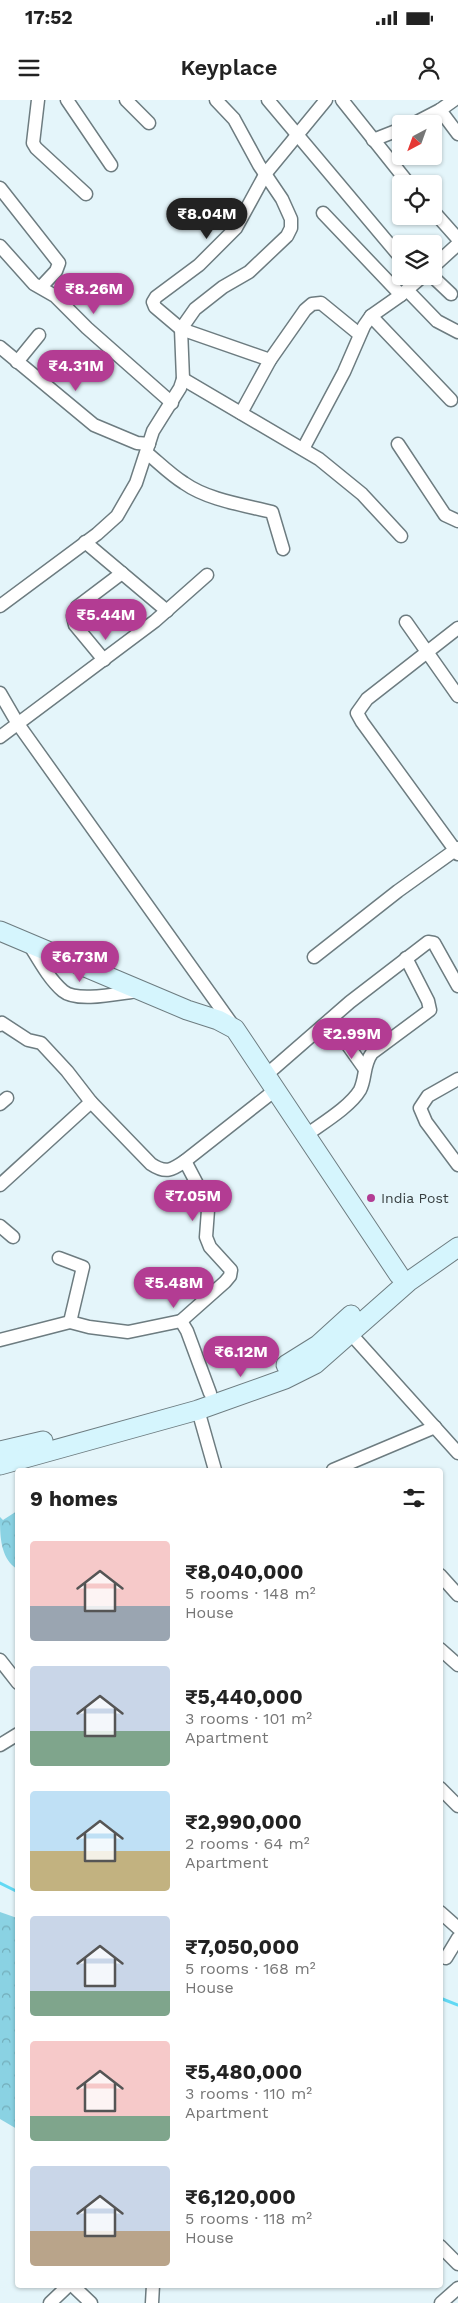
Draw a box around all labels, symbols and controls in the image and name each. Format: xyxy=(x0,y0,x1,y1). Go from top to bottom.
text: 17:52 xyxy=(25,6,73,29)
icon: menu xyxy=(15,54,43,82)
icon: person xyxy=(415,54,443,82)
text: Keyplace xyxy=(181,55,278,80)
north arrow xyxy=(392,115,442,165)
map controls xyxy=(392,115,442,285)
button: locate xyxy=(392,175,442,225)
pin: ₹8.04M xyxy=(166,198,248,240)
text: ₹8.04M xyxy=(177,204,237,223)
button: layers xyxy=(392,235,442,285)
pin: ₹8.26M xyxy=(53,272,135,315)
text: ₹8.26M xyxy=(65,279,123,298)
pin: ₹4.31M xyxy=(35,350,117,392)
text: ₹4.31M xyxy=(48,356,104,375)
pin: ₹5.44M xyxy=(65,598,147,641)
text: ₹5.44M xyxy=(77,605,135,624)
pin: ₹6.73M xyxy=(39,940,121,983)
text: ₹6.73M xyxy=(52,947,108,966)
pin: ₹2.99M xyxy=(311,1018,393,1060)
text: ₹2.99M xyxy=(323,1024,381,1043)
pin: ₹7.05M xyxy=(152,1180,234,1222)
text: ₹7.05M xyxy=(165,1186,221,1205)
place label: India Post xyxy=(381,1190,449,1206)
marker: India Post xyxy=(365,1192,377,1204)
pin: ₹5.48M xyxy=(133,1266,215,1309)
text: ₹5.48M xyxy=(145,1273,203,1292)
pin: ₹6.12M xyxy=(200,1336,282,1378)
text: ₹6.12M xyxy=(214,1342,268,1361)
icon: filters xyxy=(400,1484,428,1512)
text: 9 homes xyxy=(30,1486,118,1511)
text: ₹8,040,000 xyxy=(185,1559,304,1584)
icon: home xyxy=(70,1561,130,1621)
text: 5 rooms · 148 m² xyxy=(185,1584,316,1603)
text: House xyxy=(185,1603,234,1622)
text: ₹5,440,000 xyxy=(185,1684,303,1709)
icon: home xyxy=(70,1686,130,1746)
text: 3 rooms · 101 m² xyxy=(185,1709,312,1728)
text: Apartment xyxy=(185,1728,268,1747)
text: ₹2,990,000 xyxy=(185,1809,302,1834)
icon: home xyxy=(70,1811,130,1871)
text: 2 rooms · 64 m² xyxy=(185,1834,310,1853)
text: Apartment xyxy=(185,1853,268,1872)
text: ₹7,050,000 xyxy=(185,1934,299,1959)
icon: home xyxy=(70,1936,130,1996)
text: 5 rooms · 168 m² xyxy=(185,1959,316,1978)
text: House xyxy=(185,1978,234,1997)
text: ₹5,480,000 xyxy=(185,2059,302,2084)
icon: home xyxy=(70,2061,130,2121)
text: 3 rooms · 110 m² xyxy=(185,2084,312,2103)
text: Apartment xyxy=(185,2103,268,2122)
text: ₹6,120,000 xyxy=(185,2184,296,2209)
icon: home xyxy=(70,2186,130,2246)
text: 5 rooms · 118 m² xyxy=(185,2209,312,2228)
text: House xyxy=(185,2228,234,2247)

